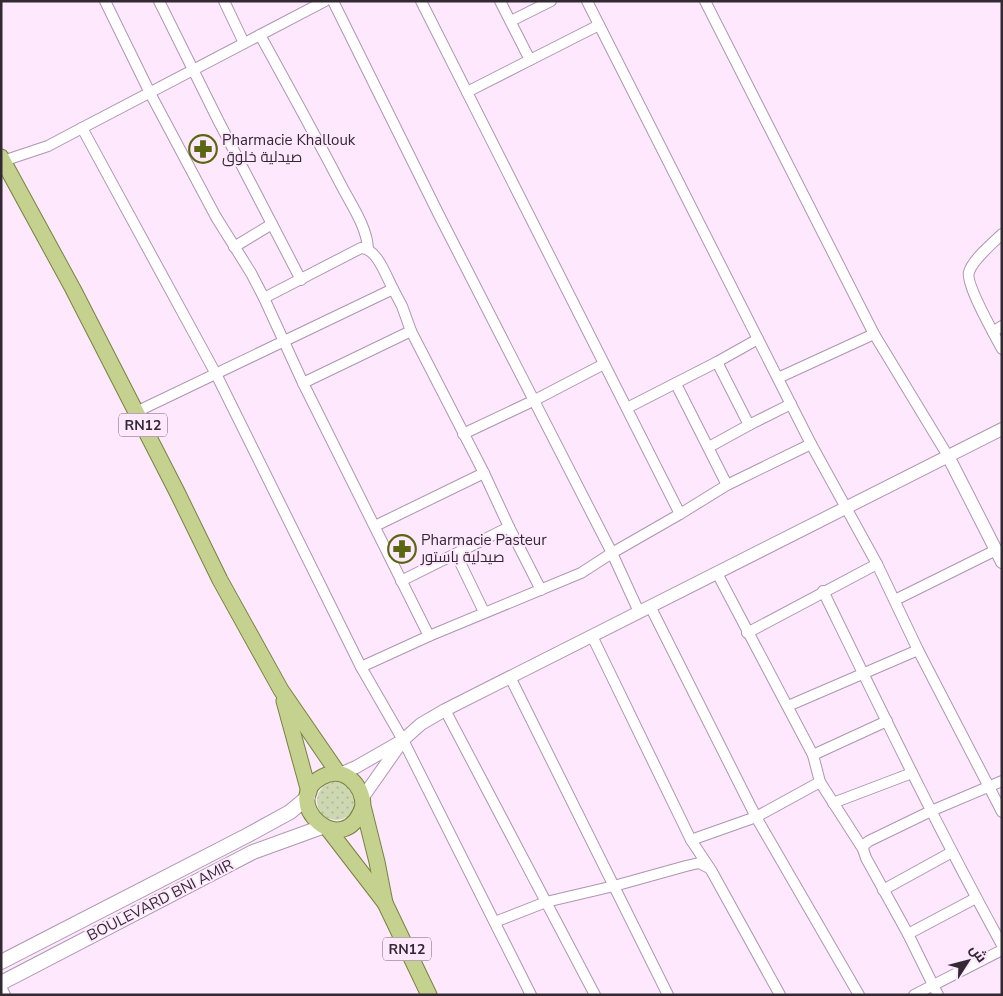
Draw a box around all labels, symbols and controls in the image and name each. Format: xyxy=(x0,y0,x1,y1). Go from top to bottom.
place label: Pharmacie Khallouk صيدلية خلوق xyxy=(222,130,356,167)
pharmacy icon: Pharmacie Khallouk صيدلية خلوق xyxy=(188,134,218,164)
road number: RN12 xyxy=(119,414,167,436)
place label: Pharmacie Pasteur صيدلية باستور xyxy=(420,530,547,567)
pharmacy icon: Pharmacie Pasteur صيدلية باستور xyxy=(387,534,417,564)
street label: BOULEVARD BNI AMIR xyxy=(84,854,236,946)
north arrow xyxy=(943,936,993,986)
road number: RN12 xyxy=(383,938,431,961)
text: ش xyxy=(965,941,991,967)

